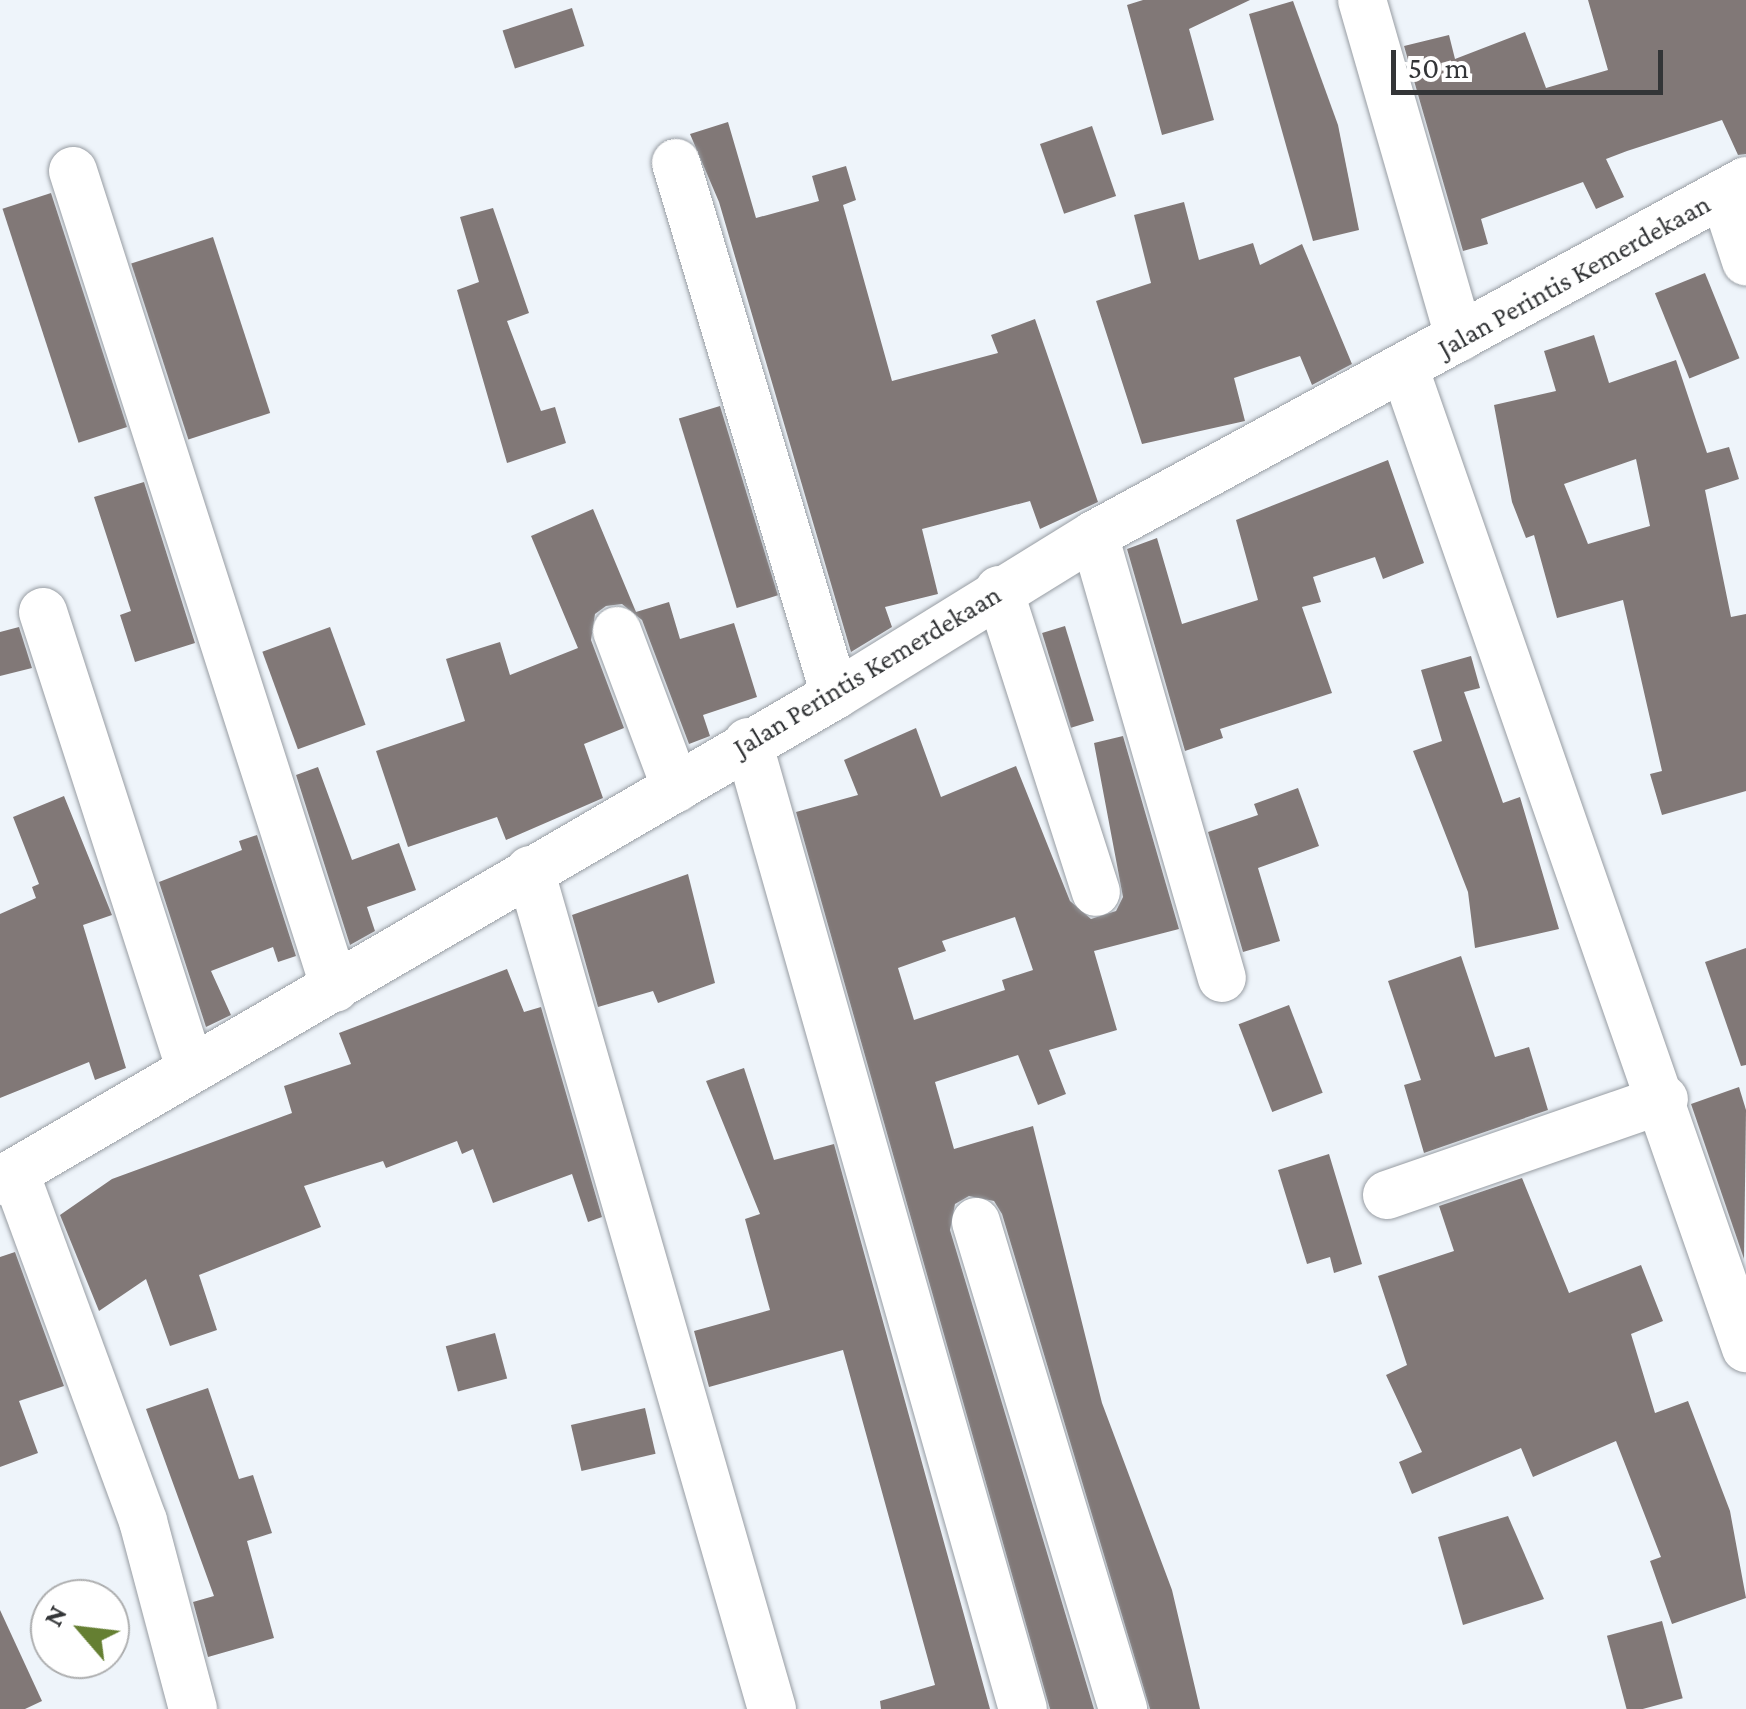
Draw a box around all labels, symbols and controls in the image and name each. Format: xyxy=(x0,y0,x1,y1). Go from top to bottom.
scale bar xyxy=(1396,30,1668,92)
text: 50 m xyxy=(1408,51,1469,84)
street label: Jalan Perintis Kemerdekaan xyxy=(1432,187,1716,365)
street label: Jalan Perintis Kemerdekaan xyxy=(727,578,1007,764)
north arrow xyxy=(30,1579,130,1679)
text: N xyxy=(37,1600,73,1631)

